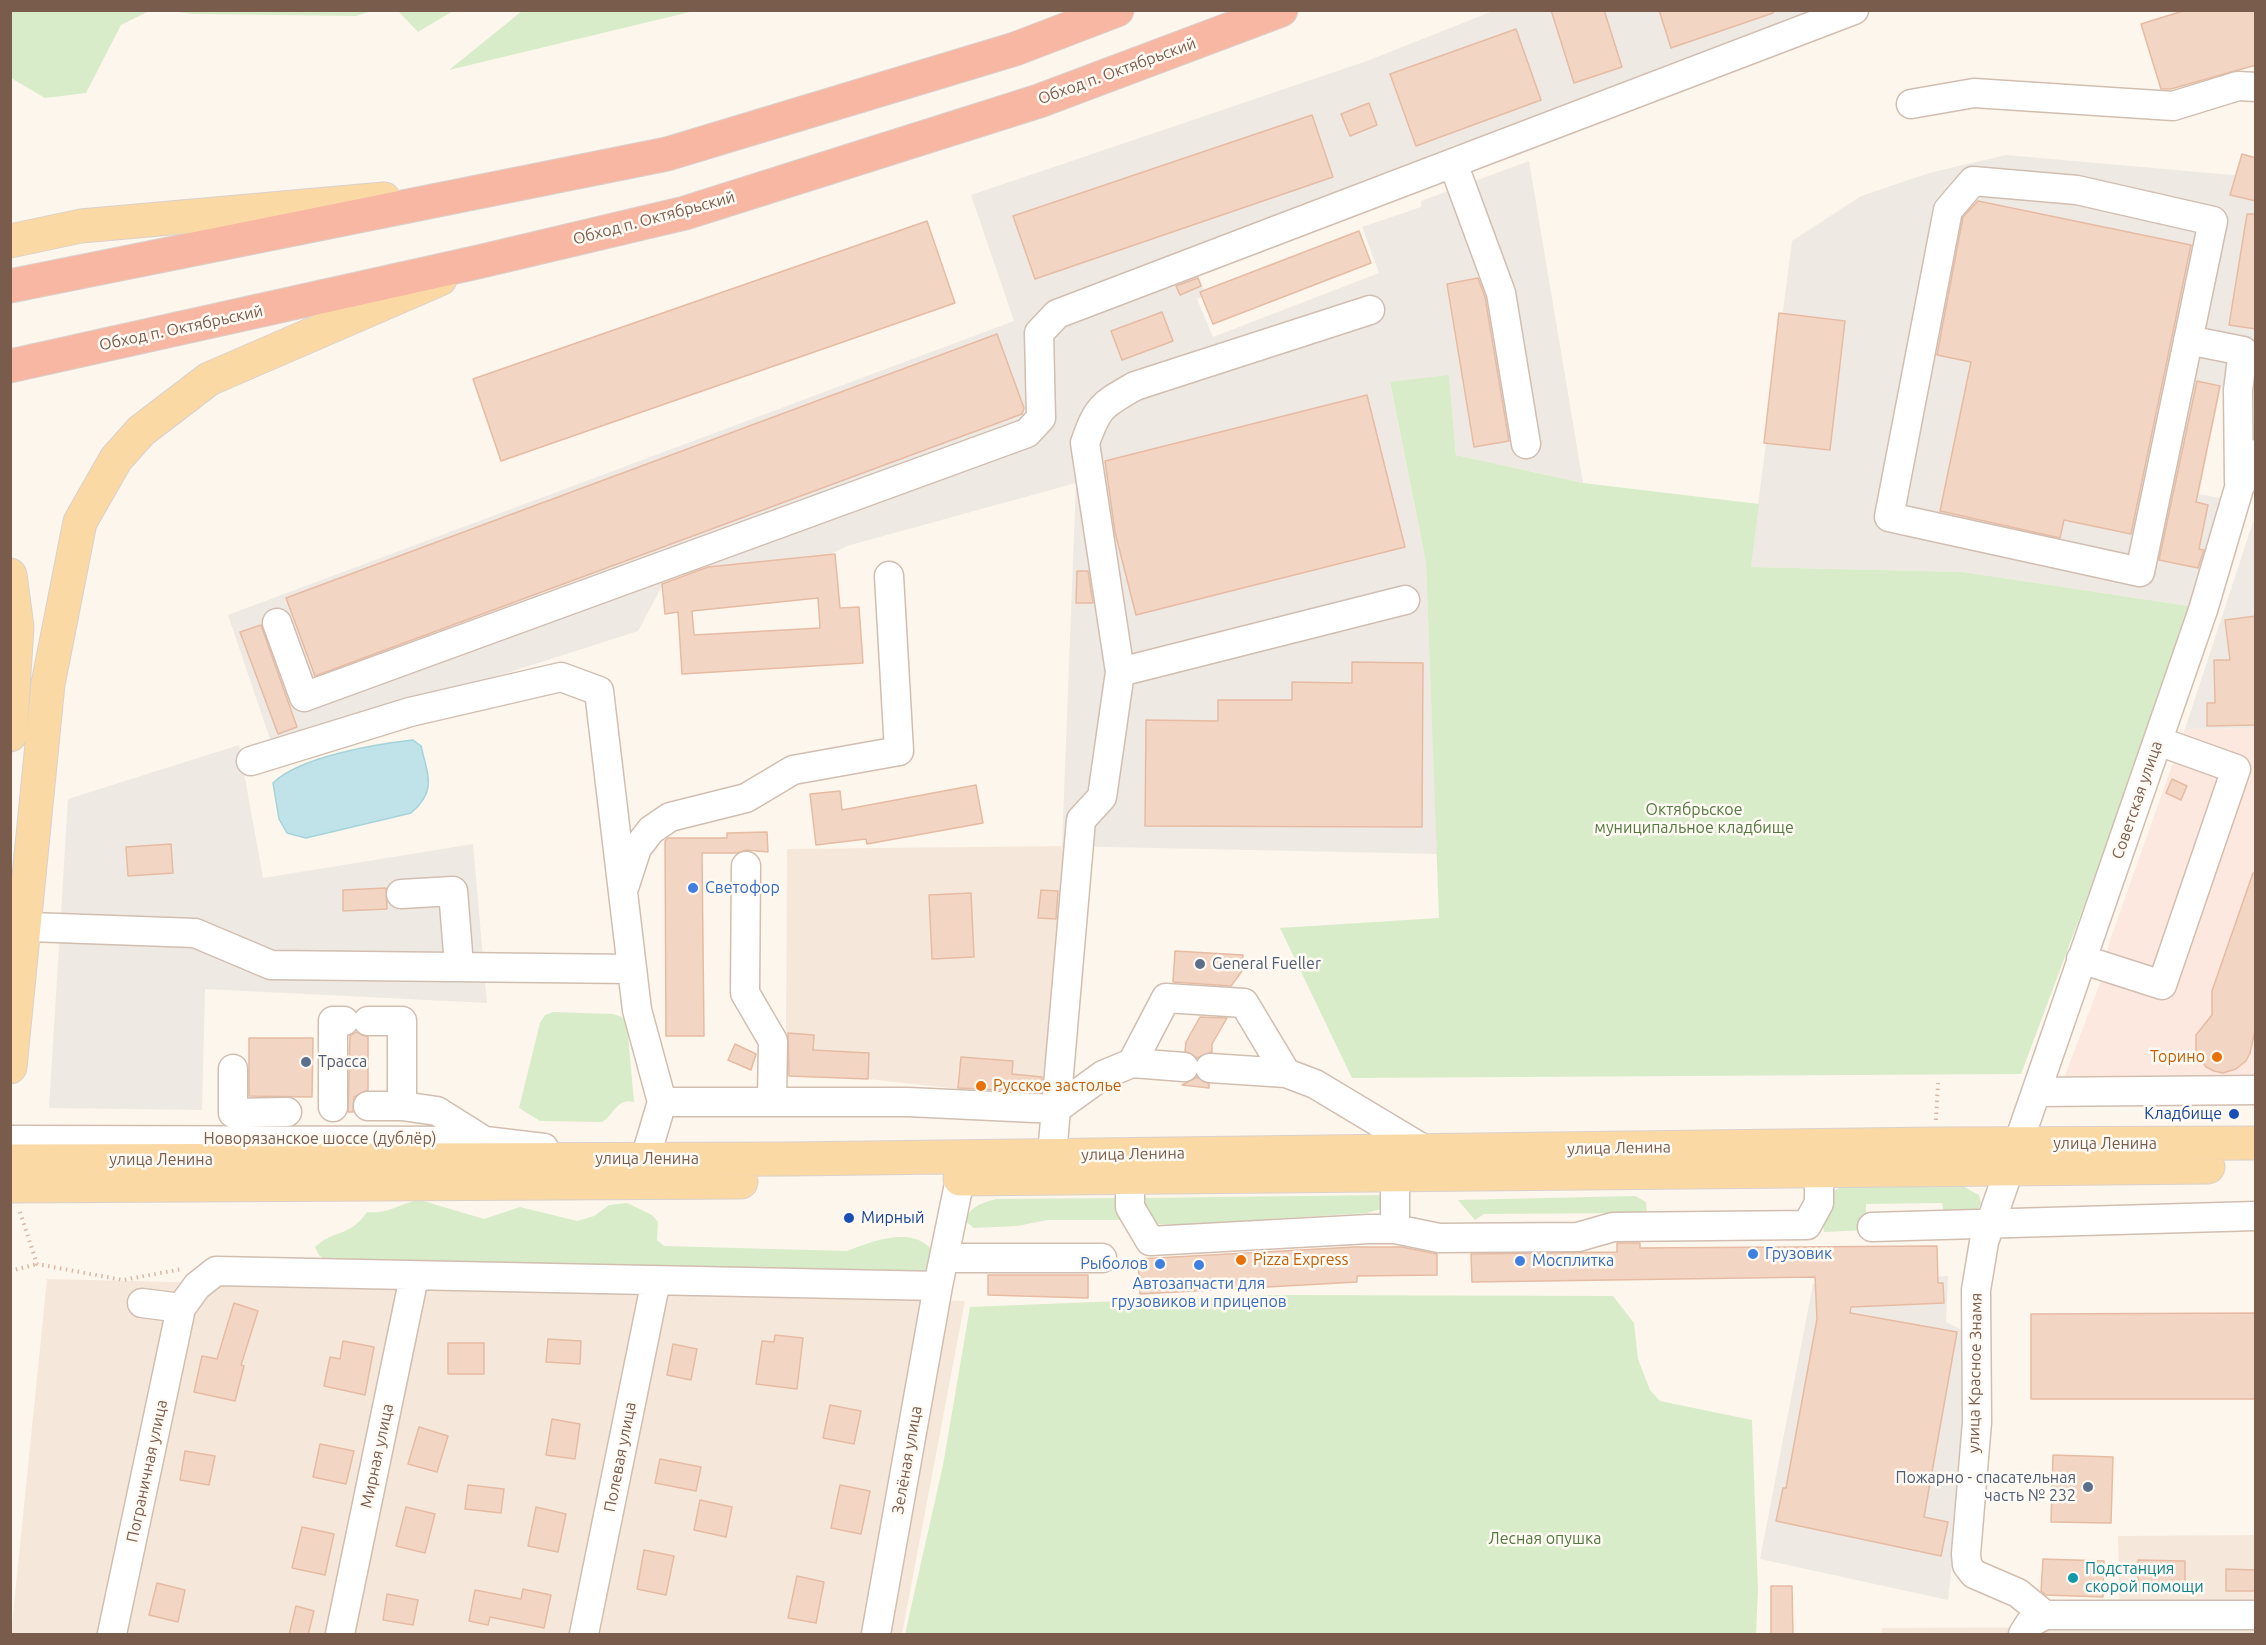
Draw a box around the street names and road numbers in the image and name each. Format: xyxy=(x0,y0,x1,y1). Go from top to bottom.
street label: Обход п. Октябрьский xyxy=(1035,33,1199,109)
street label: Обход п. Октябрьский xyxy=(571,187,737,249)
street label: Обход п. Октябрьский xyxy=(97,301,265,355)
street label: Советская улица xyxy=(2108,738,2166,862)
street label: Новорязанское шоссе (дублёр) xyxy=(203,1129,437,1149)
street label: улица Ленина xyxy=(2053,1134,2157,1154)
street label: улица Ленина xyxy=(1567,1137,1671,1159)
street label: улица Ленина xyxy=(1081,1143,1185,1165)
street label: улица Ленина xyxy=(595,1149,699,1169)
street label: улица Ленина xyxy=(109,1150,213,1170)
street label: улица Красное Знамя xyxy=(1964,1293,1986,1453)
street label: Пограничная улица xyxy=(123,1398,171,1544)
street label: Полевая улица xyxy=(600,1400,640,1514)
street label: Мирная улица xyxy=(357,1402,397,1510)
street label: Зелёная улица xyxy=(888,1404,926,1516)

